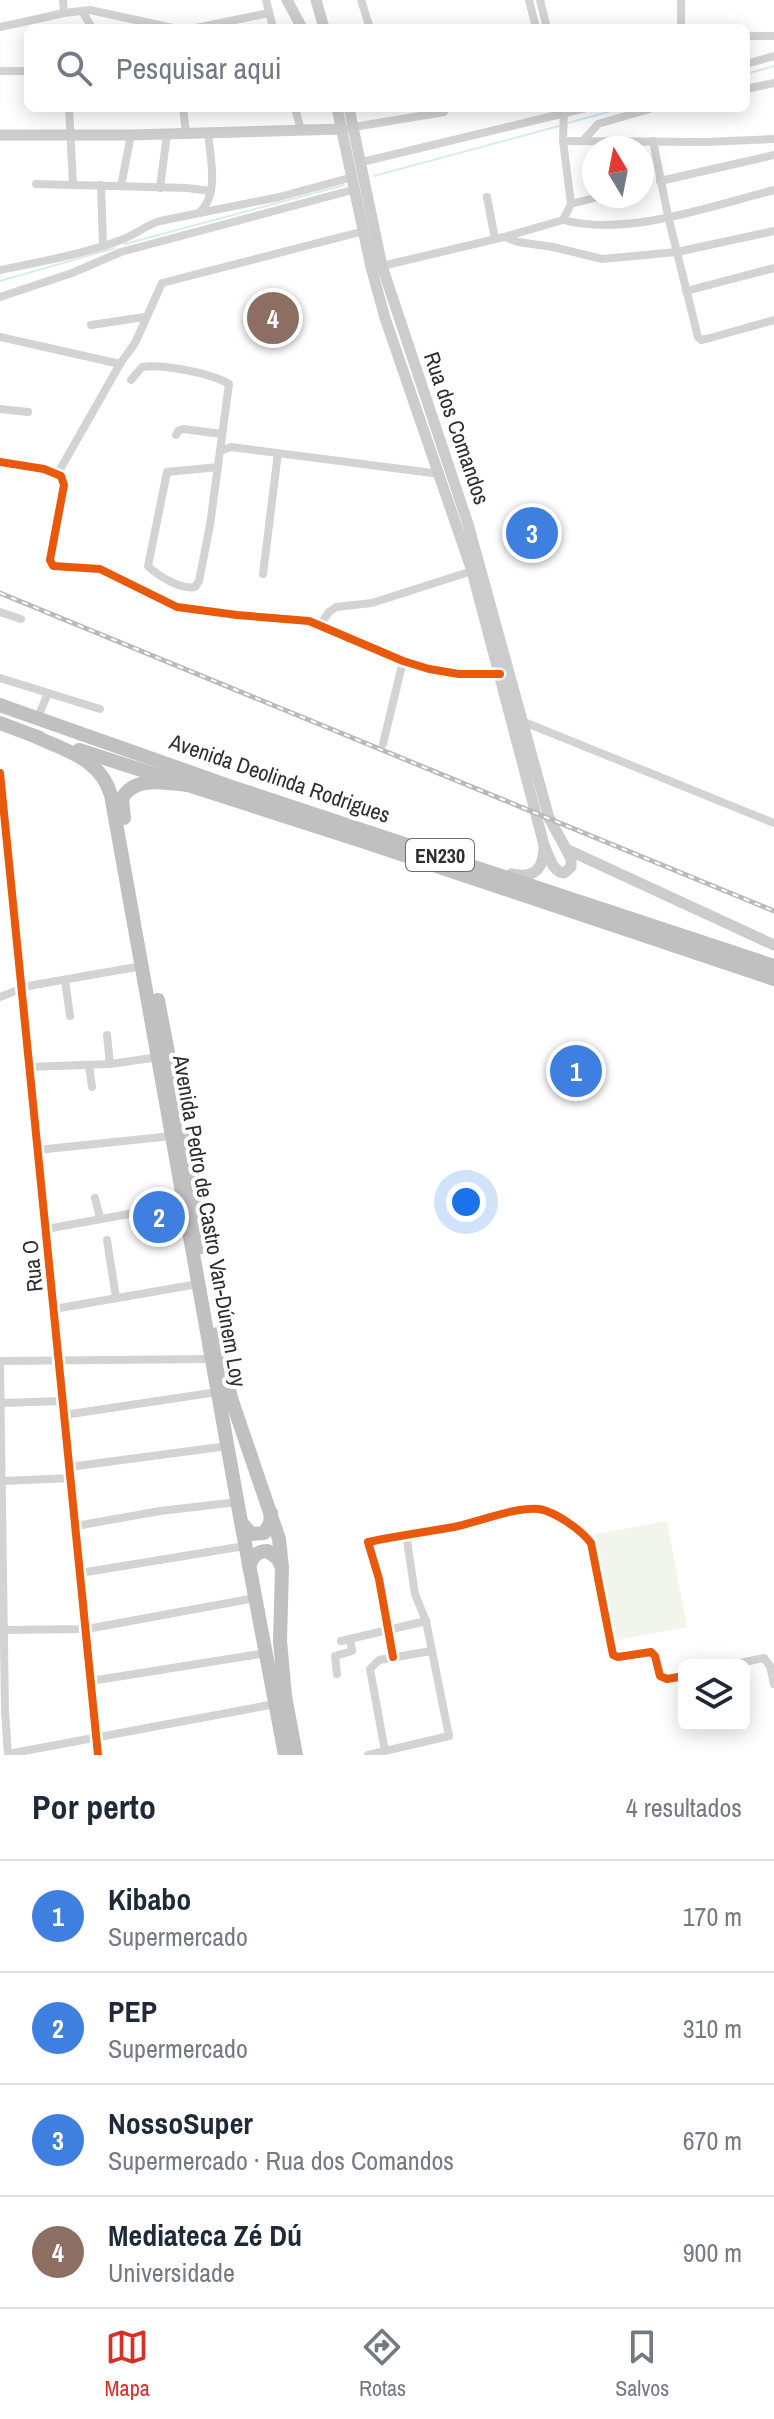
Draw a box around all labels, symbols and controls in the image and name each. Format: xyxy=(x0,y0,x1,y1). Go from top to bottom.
search box xyxy=(24,24,750,112)
icon: search xyxy=(52,46,96,90)
text: Pesquisar aqui xyxy=(116,48,281,88)
north arrow xyxy=(582,136,654,208)
pin: 4 xyxy=(247,288,299,348)
street label: Rua dos Comandos xyxy=(417,348,497,508)
pin: 3 xyxy=(506,503,558,563)
street label: Avenida Deolinda Rodrigues xyxy=(165,726,394,830)
road number: EN230 xyxy=(406,839,474,871)
pin: 1 xyxy=(550,1041,602,1101)
street label: Avenida Pedro de Castro Van-Dúnem Loy xyxy=(166,1052,254,1389)
your location xyxy=(446,1182,486,1222)
pin: 2 xyxy=(133,1187,185,1247)
street label: Rua O xyxy=(14,1239,50,1293)
map controls xyxy=(678,1659,750,1731)
button: layers xyxy=(678,1659,750,1731)
text: Por perto xyxy=(32,1784,156,1830)
text: 4 resultados xyxy=(626,1790,742,1825)
text: Kibabo xyxy=(108,1879,191,1919)
text: 1 xyxy=(52,1899,64,1934)
text: 170 m xyxy=(683,1899,742,1934)
text: Supermercado xyxy=(108,1919,248,1954)
text: PEP xyxy=(108,1991,157,2031)
text: 2 xyxy=(52,2011,64,2046)
text: 310 m xyxy=(683,2011,742,2046)
text: Supermercado xyxy=(108,2031,248,2066)
text: NossoSuper xyxy=(108,2103,253,2143)
text: 3 xyxy=(52,2123,64,2158)
text: 670 m xyxy=(683,2123,742,2158)
text: Supermercado · Rua dos Comandos xyxy=(108,2143,454,2178)
text: Mediateca Zé Dú xyxy=(108,2215,302,2255)
text: 4 xyxy=(52,2235,64,2270)
text: 900 m xyxy=(683,2235,742,2270)
text: Universidade xyxy=(108,2255,235,2290)
tab: Mapa xyxy=(105,2325,150,2403)
tab: Rotas xyxy=(359,2325,406,2403)
tab: Salvos xyxy=(615,2325,669,2403)

